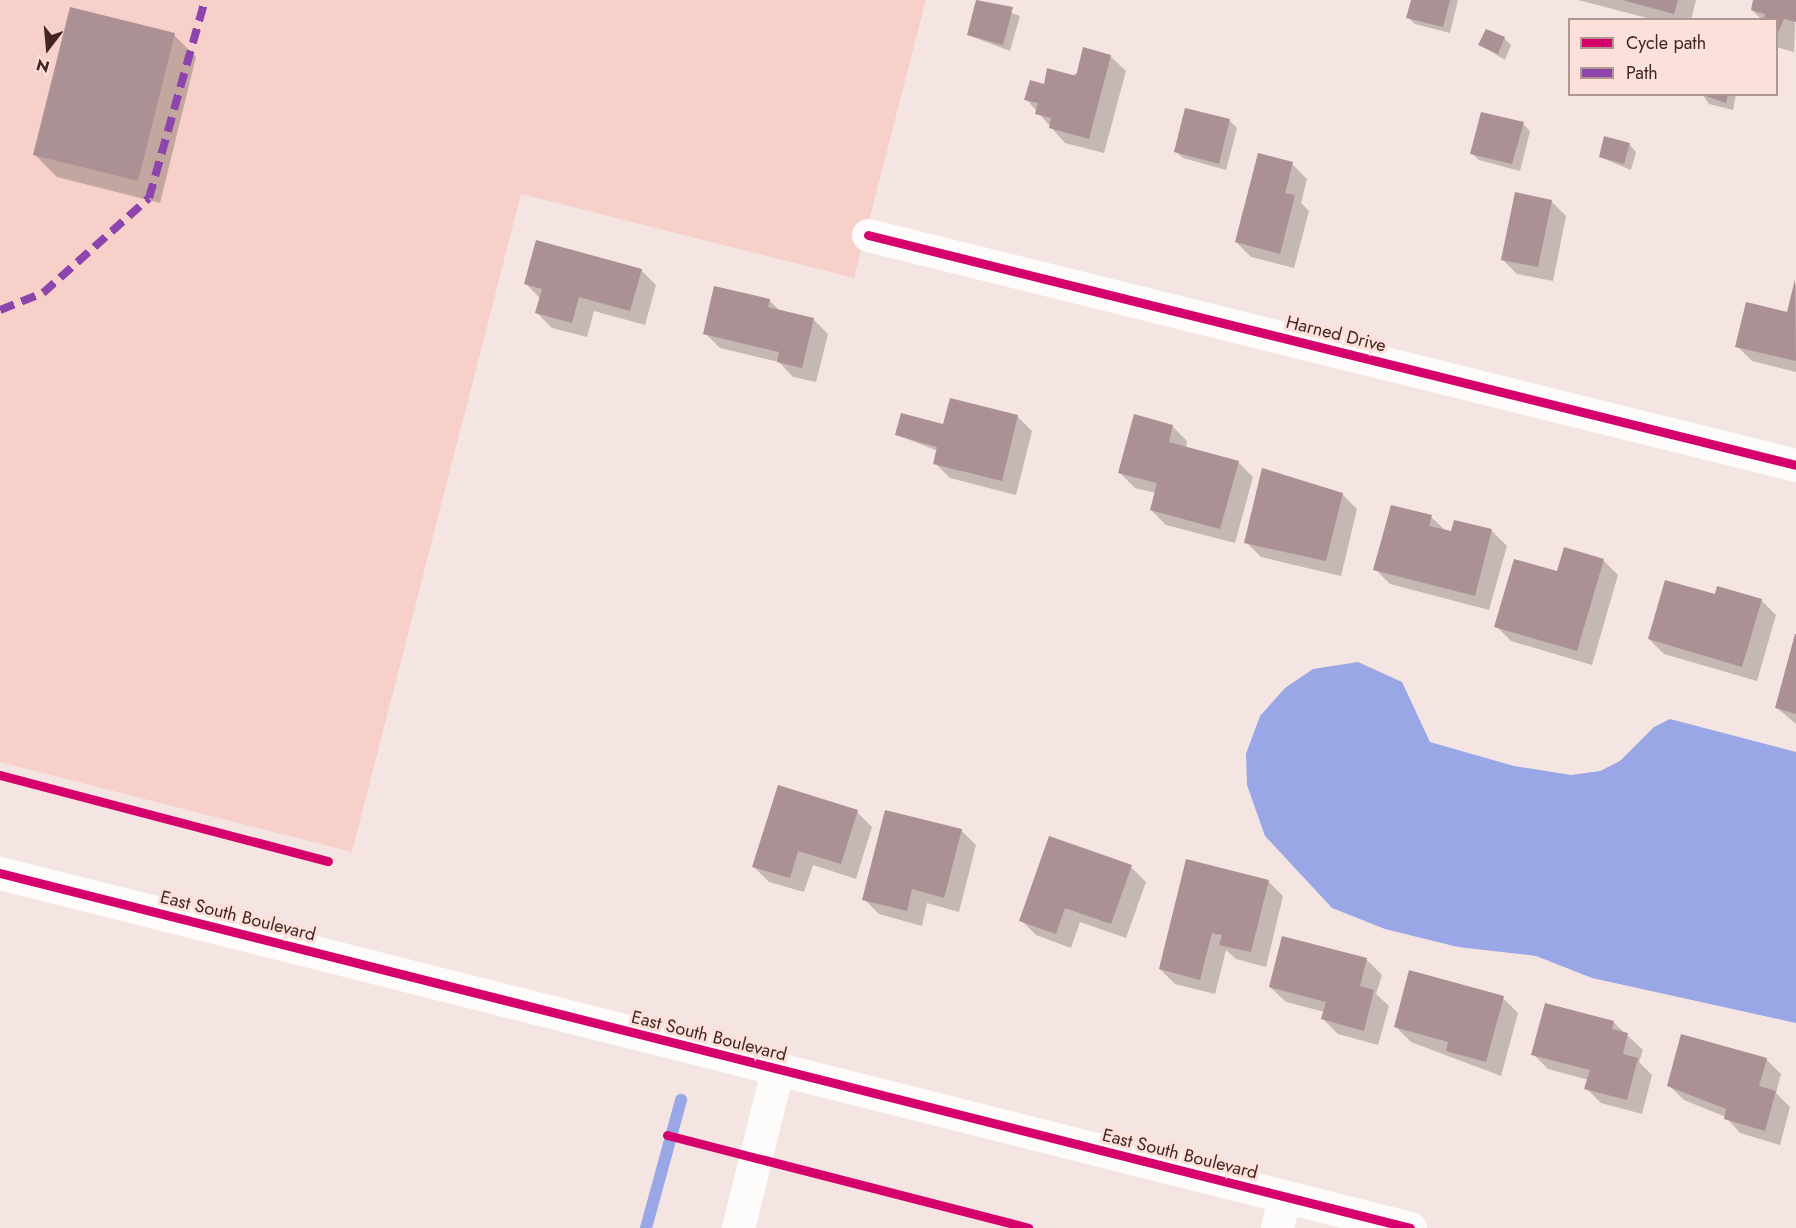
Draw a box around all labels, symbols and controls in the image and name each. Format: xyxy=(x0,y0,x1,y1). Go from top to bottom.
north arrow xyxy=(18,18,78,78)
legend xyxy=(1568,18,1778,96)
text: Cycle path xyxy=(1626,30,1706,56)
text: N xyxy=(34,53,52,79)
text: Path xyxy=(1626,60,1658,86)
street label: Harned Drive xyxy=(1284,311,1388,357)
street label: East South Boulevard xyxy=(158,886,318,946)
street label: East South Boulevard xyxy=(629,1006,789,1066)
street label: East South Boulevard xyxy=(1100,1124,1260,1184)

